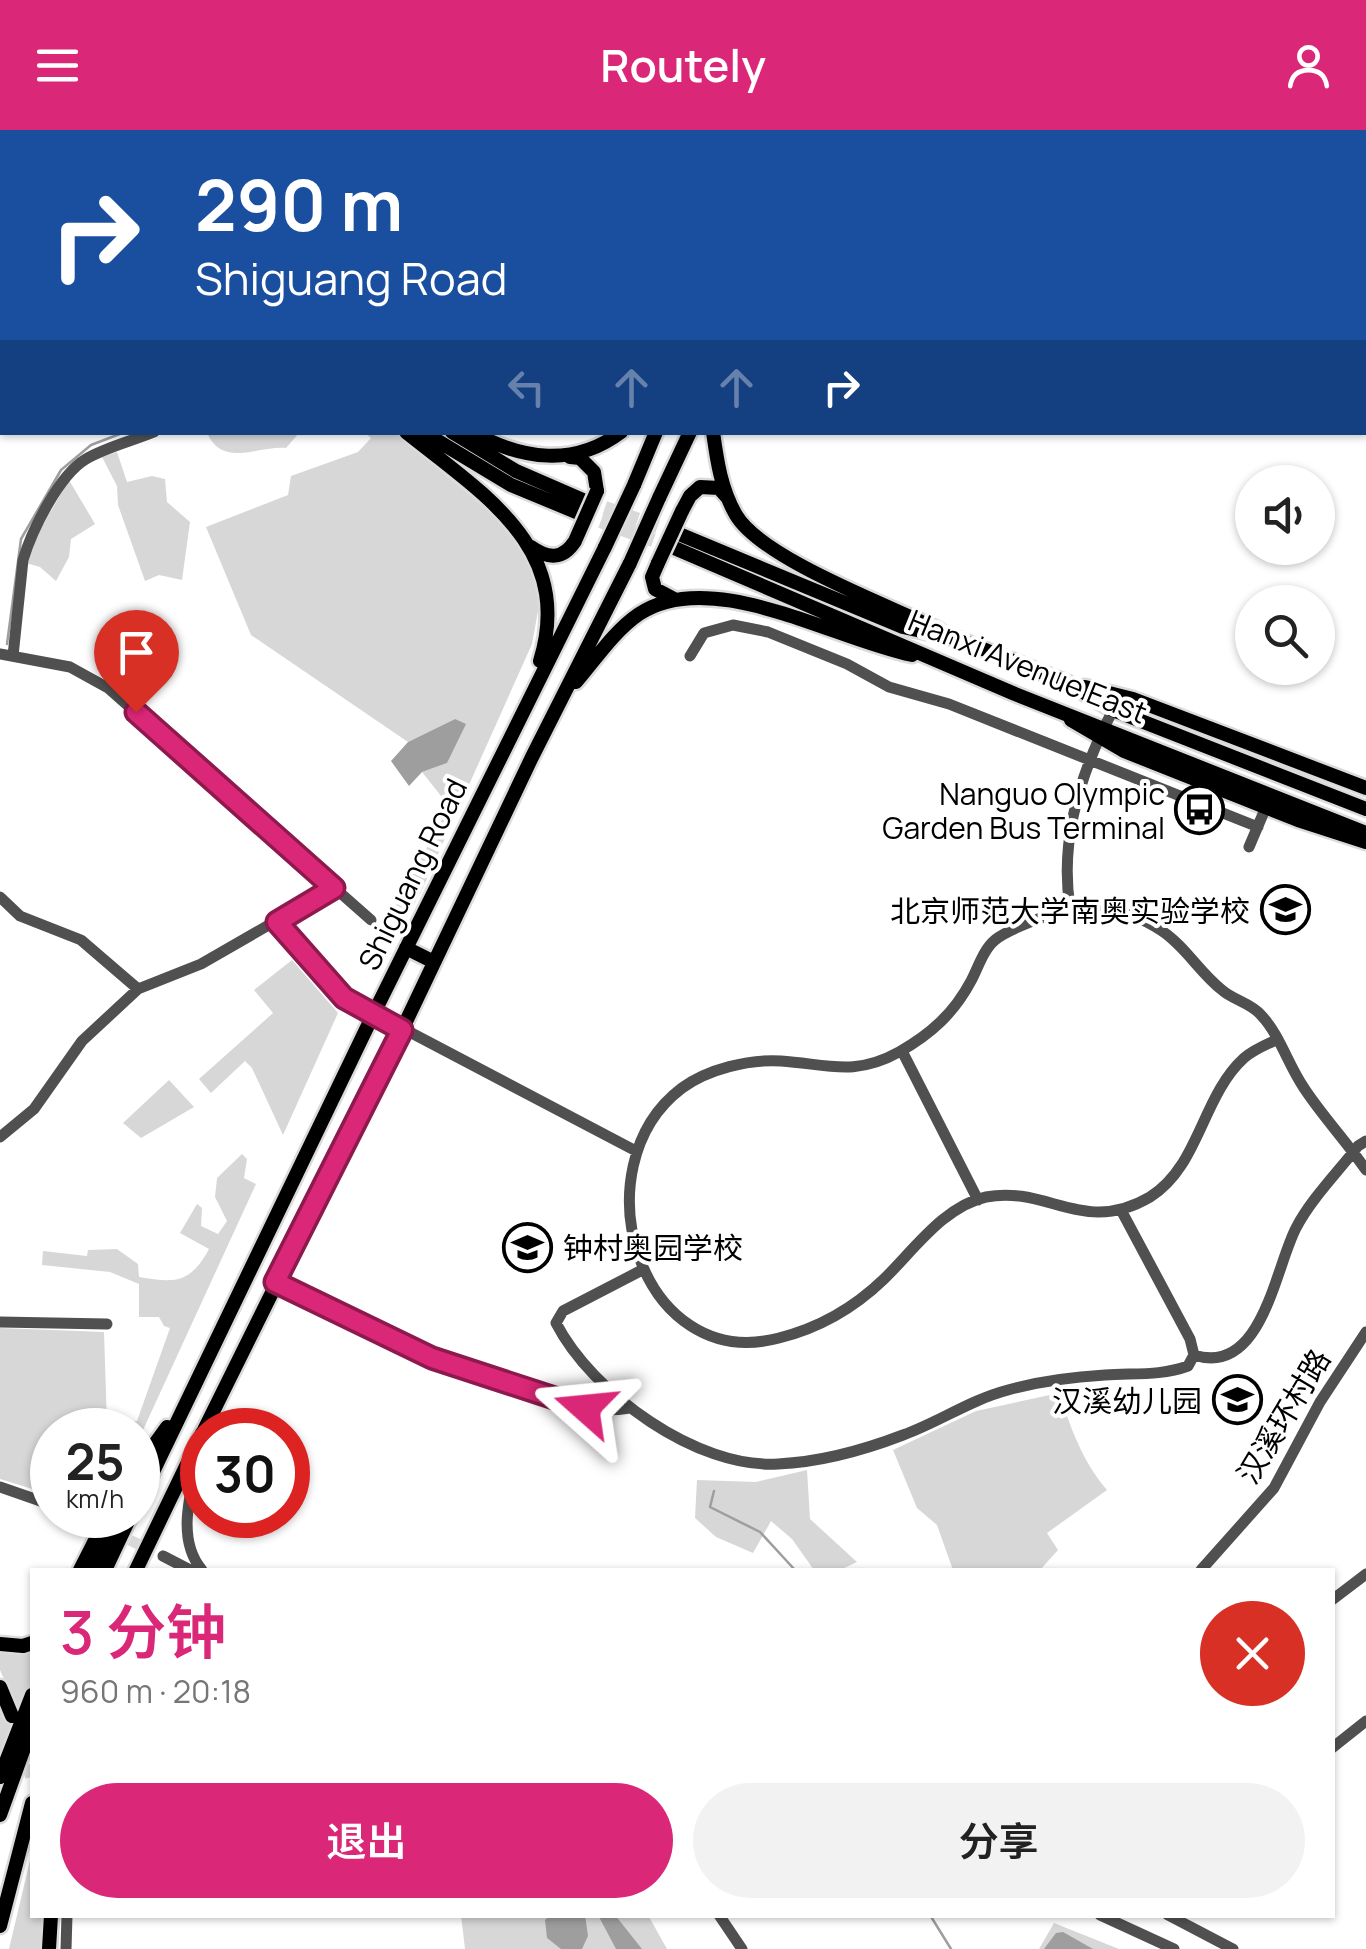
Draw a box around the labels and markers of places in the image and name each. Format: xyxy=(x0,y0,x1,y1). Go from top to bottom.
pin xyxy=(94,610,179,713)
place label: Nanguo Olympic Garden Bus Terminal xyxy=(882,773,1165,848)
bus stop icon: Nanguo Olympic Garden Bus Terminal xyxy=(1174,784,1226,836)
school or university icon: 北京师范大学南奥实验学校 xyxy=(1259,884,1311,936)
place label: 北京师范大学南奥实验学校 xyxy=(890,890,1250,931)
school or university icon: 钟村奥园学校 xyxy=(502,1221,554,1273)
place label: 钟村奥园学校 xyxy=(563,1227,743,1268)
school or university icon: 汉溪幼儿园 xyxy=(1211,1374,1263,1426)
place label: 汉溪幼儿园 xyxy=(1052,1380,1202,1421)

